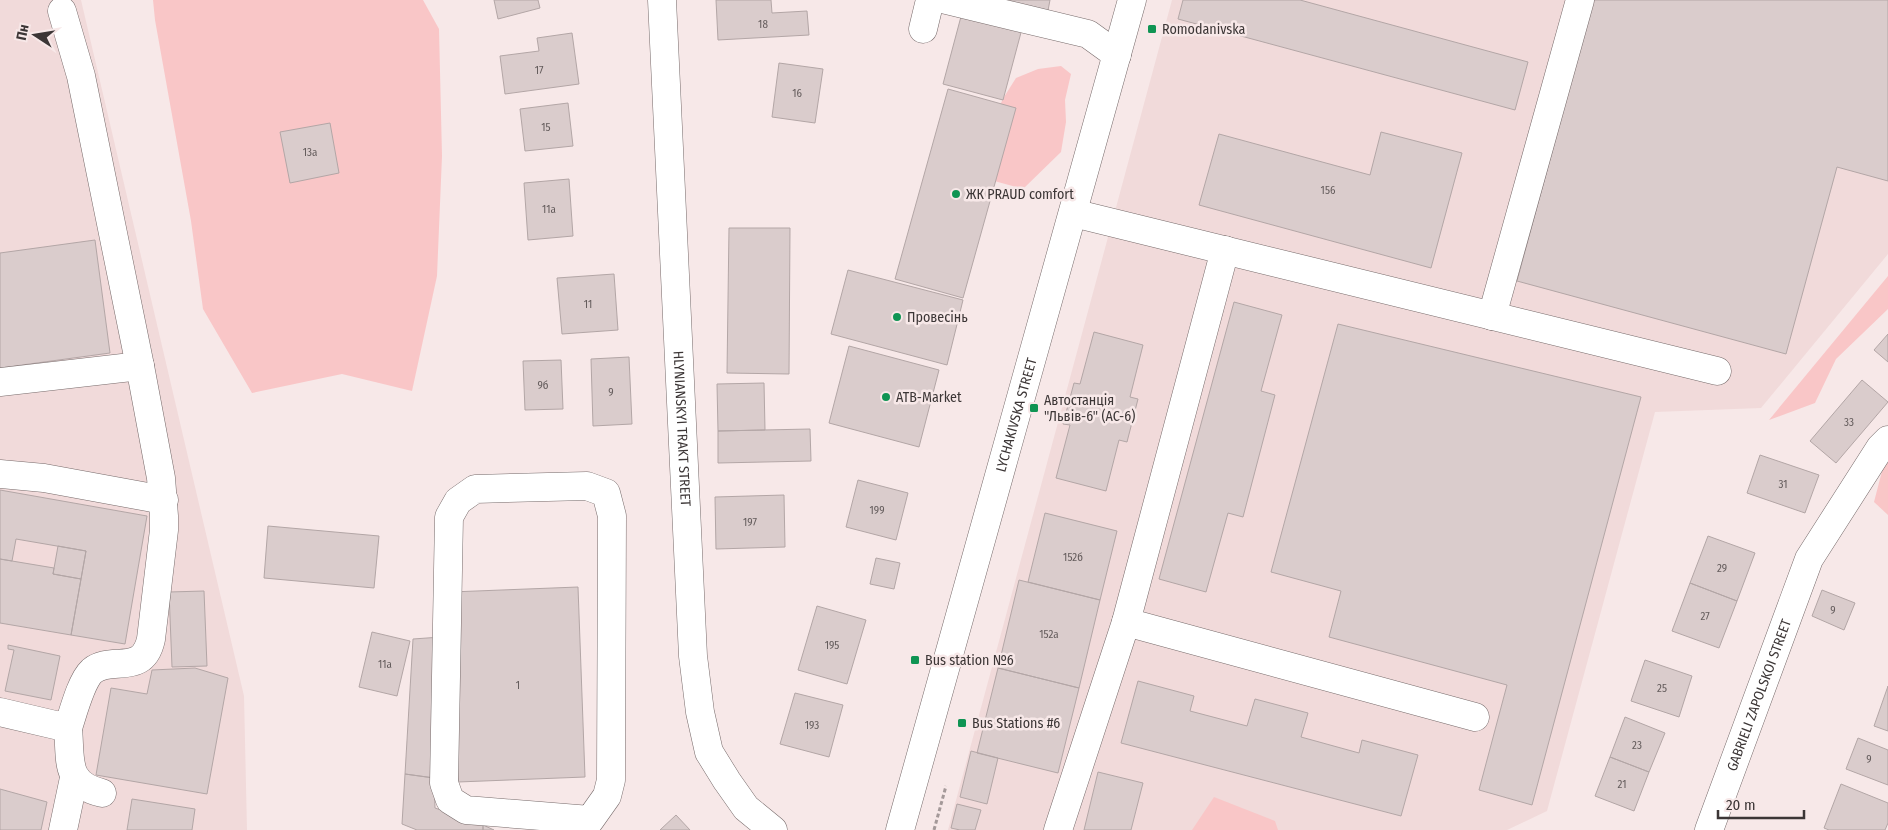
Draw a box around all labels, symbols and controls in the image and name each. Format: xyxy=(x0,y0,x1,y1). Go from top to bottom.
north arrow xyxy=(10,10,60,60)
house number: 18 xyxy=(758,18,768,31)
place label: Romodanivska xyxy=(1162,21,1246,38)
text: Пн xyxy=(13,23,33,42)
marker: Romodanivska xyxy=(1146,23,1158,35)
house number: 17 xyxy=(535,64,544,77)
house number: 16 xyxy=(792,87,802,100)
house number: 15 xyxy=(541,121,551,134)
house number: 13а xyxy=(303,146,317,159)
house number: 156 xyxy=(1321,184,1336,197)
place label: ЖК PRAUD comfort xyxy=(966,186,1074,203)
marker: ЖК PRAUD comfort xyxy=(950,188,962,200)
house number: 11а xyxy=(542,203,556,216)
house number: 11 xyxy=(584,298,592,311)
place label: Провесінь xyxy=(907,309,968,326)
marker: Провесінь xyxy=(891,311,903,323)
street label: HLYNIANSKYI TRAKT STREET xyxy=(670,350,694,507)
street label: LYCHAKIVSKA STREET xyxy=(992,355,1041,474)
house number: 9б xyxy=(537,379,549,392)
house number: 9 xyxy=(608,386,614,399)
place label: ATB-Market xyxy=(896,389,962,406)
marker: ATB-Market xyxy=(880,391,892,403)
place label: Автостанція "Львів-6" (АС-6) xyxy=(1044,392,1135,425)
marker: Автостанція "Львів-6" (АС-6) xyxy=(1028,402,1040,414)
house number: 33 xyxy=(1844,416,1854,429)
house number: 31 xyxy=(1779,478,1788,491)
house number: 199 xyxy=(870,504,884,517)
house number: 197 xyxy=(743,516,758,529)
house number: 152б xyxy=(1063,551,1083,564)
house number: 29 xyxy=(1717,562,1727,575)
house number: 9 xyxy=(1830,604,1836,617)
house number: 27 xyxy=(1700,610,1710,623)
street label: GABRIELI ZAPOLSKOI STREET xyxy=(1724,616,1795,773)
house number: 152а xyxy=(1039,628,1059,641)
house number: 195 xyxy=(825,639,839,652)
place label: Bus station №6 xyxy=(925,652,1014,669)
marker: Bus station №6 xyxy=(909,654,921,666)
house number: 11а xyxy=(378,658,392,671)
house number: 1 xyxy=(516,679,520,692)
house number: 25 xyxy=(1657,682,1667,695)
place label: Bus Stations #6 xyxy=(972,715,1060,732)
marker: Bus Stations #6 xyxy=(956,717,968,729)
house number: 193 xyxy=(805,719,819,732)
house number: 23 xyxy=(1632,739,1642,752)
house number: 9 xyxy=(1866,753,1872,766)
house number: 21 xyxy=(1618,778,1626,791)
scale bar xyxy=(1718,788,1804,820)
text: 20 m xyxy=(1726,796,1756,814)

